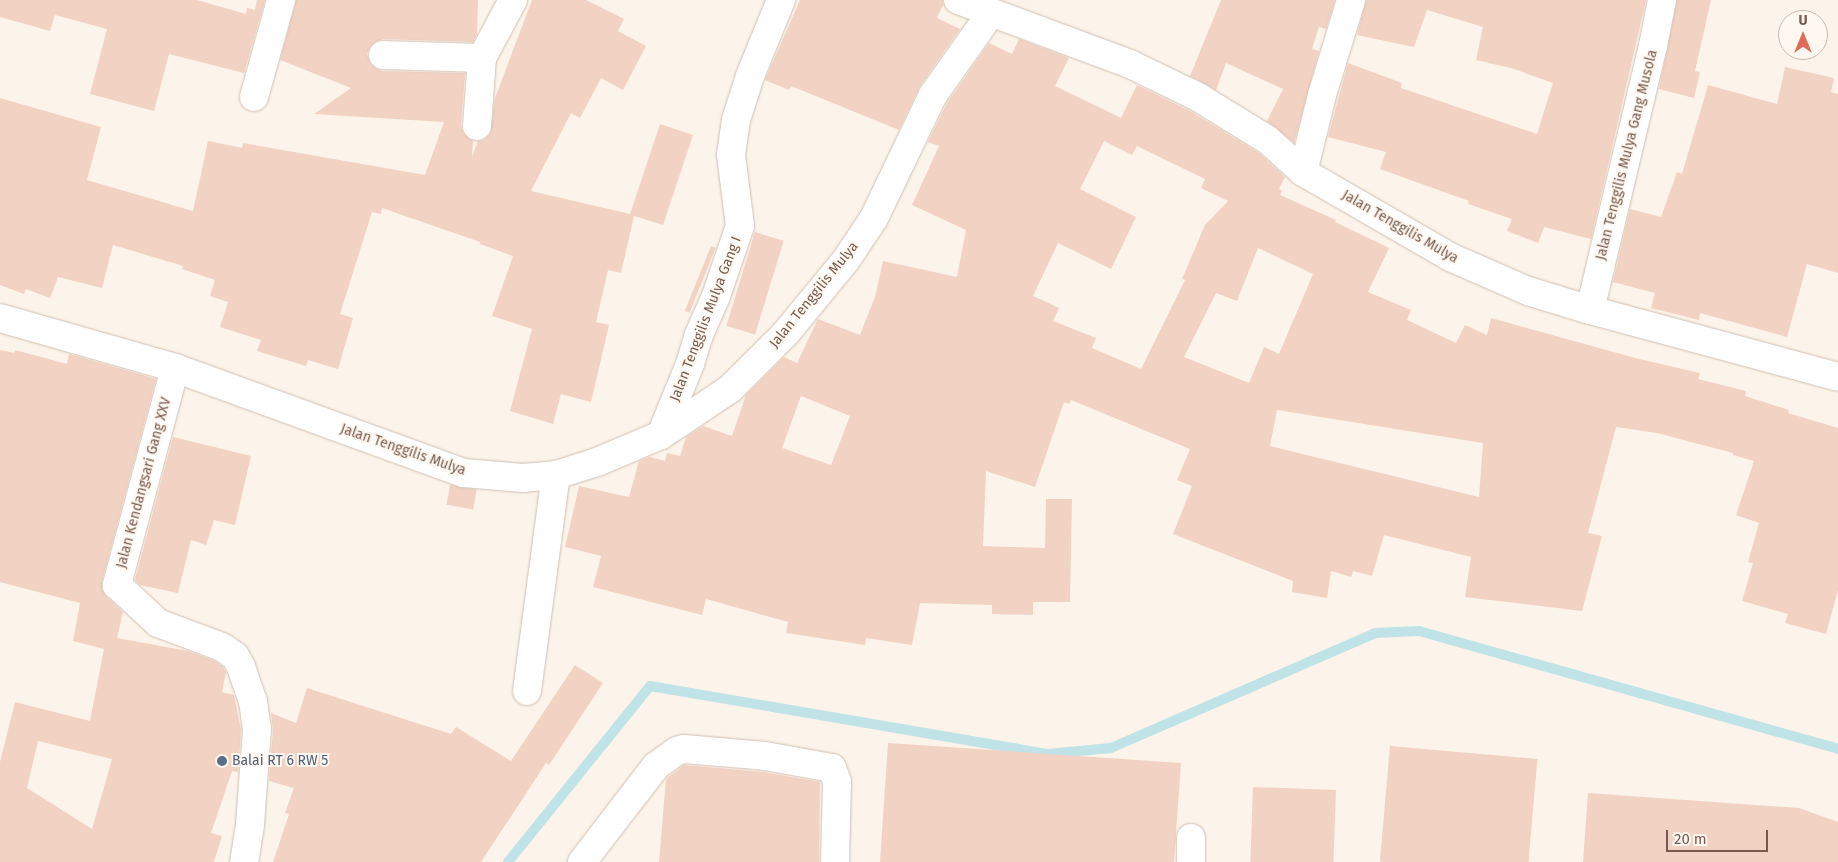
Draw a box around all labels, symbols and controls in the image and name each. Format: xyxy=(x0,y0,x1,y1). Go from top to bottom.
north arrow xyxy=(1778,10,1828,60)
text: U xyxy=(1798,12,1808,29)
street label: Jalan Tenggilis Mulya Gang Musola xyxy=(1593,48,1661,262)
street label: Jalan Tenggilis Mulya xyxy=(1339,187,1461,267)
street label: Jalan Tenggilis Mulya Gang I xyxy=(667,234,745,404)
street label: Jalan Tenggilis Mulya xyxy=(766,239,862,351)
street label: Jalan Kendangsari Gang XXV xyxy=(113,396,175,570)
street label: Jalan Tenggilis Mulya xyxy=(338,421,468,479)
place label: Balai RT 6 RW 5 xyxy=(232,753,328,769)
marker: Balai RT 6 RW 5 xyxy=(216,755,228,767)
scale bar xyxy=(1668,820,1770,852)
text: 20 m xyxy=(1674,830,1707,848)

